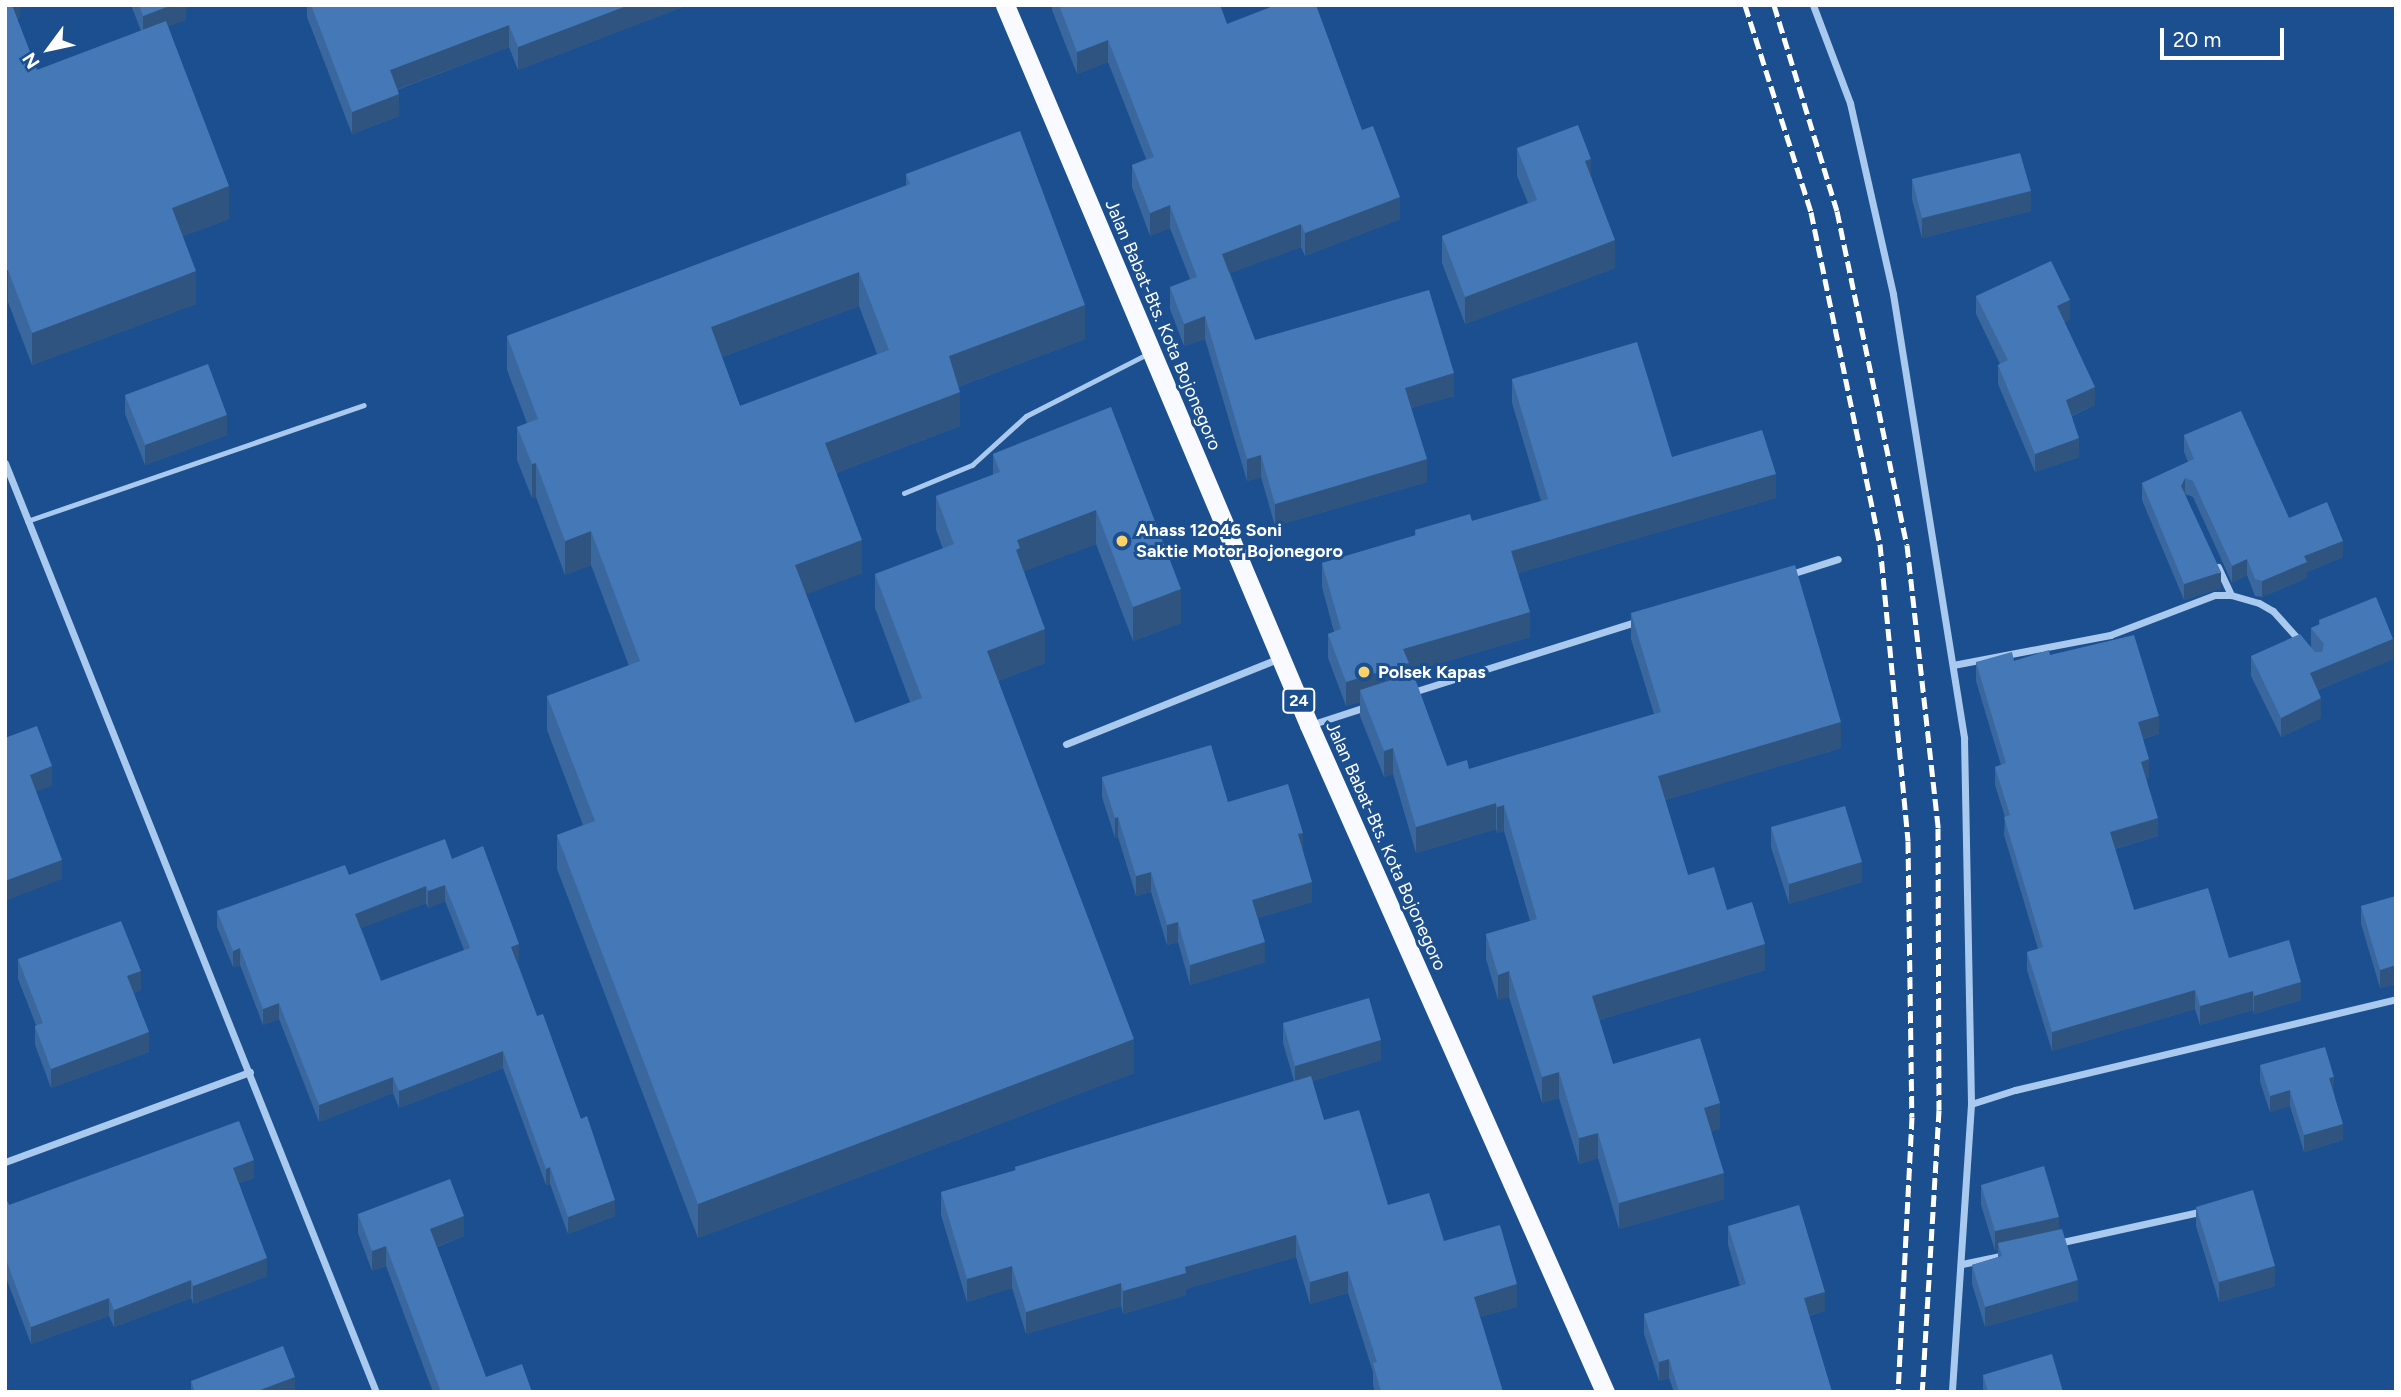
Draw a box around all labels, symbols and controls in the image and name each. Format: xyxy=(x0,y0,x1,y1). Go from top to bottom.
north arrow xyxy=(14,14,84,84)
scale bar xyxy=(2163,14,2287,58)
text: 20 m xyxy=(2173,27,2221,52)
text: N xyxy=(17,48,45,73)
street label: Jalan Babat-Bts. Kota Bojonegoro xyxy=(1100,196,1226,454)
place label: Ahass 12046 Soni Saktie Motor Bojonegoro xyxy=(1136,520,1343,562)
marker: Ahass 12046 Soni Saktie Motor Bojonegoro xyxy=(1114,533,1130,549)
place label: Polsek Kapas xyxy=(1378,661,1486,683)
marker: Polsek Kapas xyxy=(1356,664,1372,680)
road number: 24 xyxy=(1282,688,1316,714)
street label: Jalan Babat-Bts. Kota Bojonegoro xyxy=(1321,718,1451,974)

